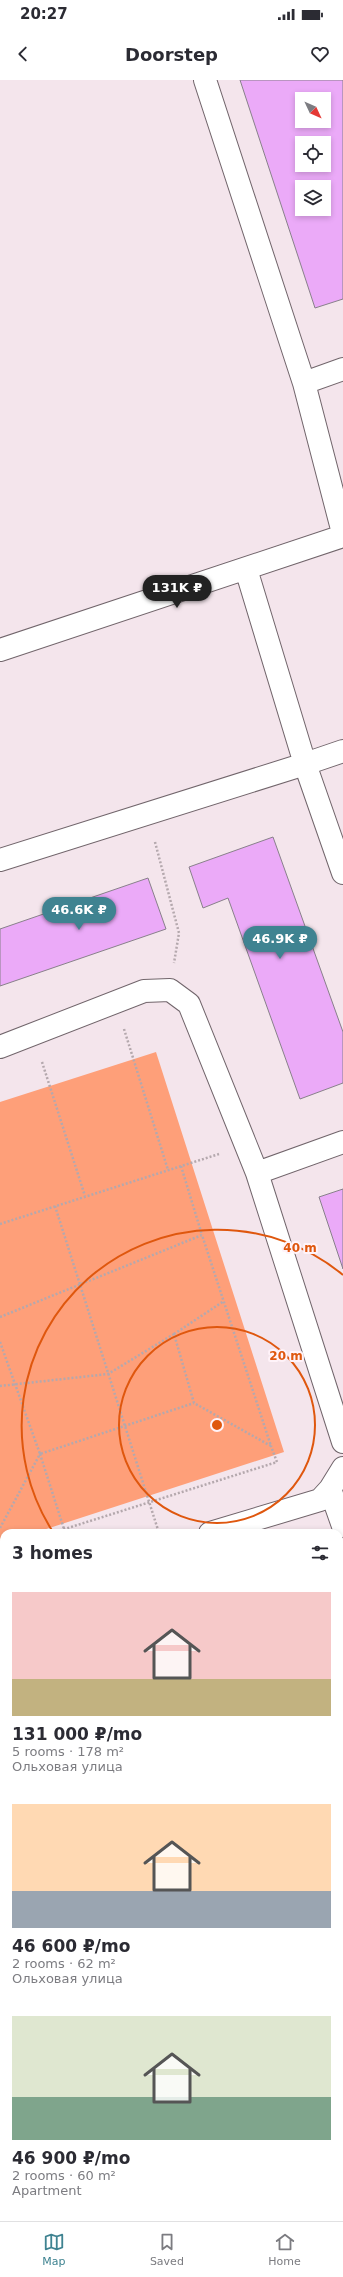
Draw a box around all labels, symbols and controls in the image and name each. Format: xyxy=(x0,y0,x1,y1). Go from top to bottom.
text: 20:27 xyxy=(20,5,68,23)
icon: back xyxy=(12,43,34,65)
icon: heart xyxy=(309,43,331,65)
text: Doorstep xyxy=(125,44,218,65)
north arrow xyxy=(295,92,331,128)
map controls xyxy=(295,92,331,216)
button: locate xyxy=(295,136,331,172)
button: layers xyxy=(295,180,331,216)
pin: 131K ₽ xyxy=(144,575,210,609)
text: 131K ₽ xyxy=(152,580,202,595)
pin: 46.6K ₽ xyxy=(42,897,116,931)
text: 46.6K ₽ xyxy=(51,902,107,917)
pin: 46.9K ₽ xyxy=(243,926,317,960)
text: 46.9K ₽ xyxy=(252,931,308,946)
text: 40 m xyxy=(283,1241,317,1255)
text: 20 m xyxy=(269,1349,303,1363)
centre of rings xyxy=(210,1418,224,1432)
icon: filters xyxy=(309,1542,331,1564)
text: 3 homes xyxy=(12,1543,93,1563)
icon: home xyxy=(136,1618,208,1690)
text: 131 000 ₽/mo xyxy=(12,1724,142,1744)
text: 5 rooms · 178 m² xyxy=(12,1744,124,1759)
text: Ольховая улица xyxy=(12,1759,123,1774)
icon: home xyxy=(136,1830,208,1902)
text: 46 600 ₽/mo xyxy=(12,1936,130,1956)
text: 2 rooms · 62 m² xyxy=(12,1956,116,1971)
text: Ольховая улица xyxy=(12,1971,123,1986)
icon: home xyxy=(136,2042,208,2114)
text: 46 900 ₽/mo xyxy=(12,2148,130,2168)
text: 2 rooms · 60 m² xyxy=(12,2168,116,2183)
text: Apartment xyxy=(12,2183,82,2198)
tab: Map xyxy=(42,2231,65,2268)
tab: Saved xyxy=(150,2231,184,2268)
tab: Home xyxy=(268,2231,301,2268)

